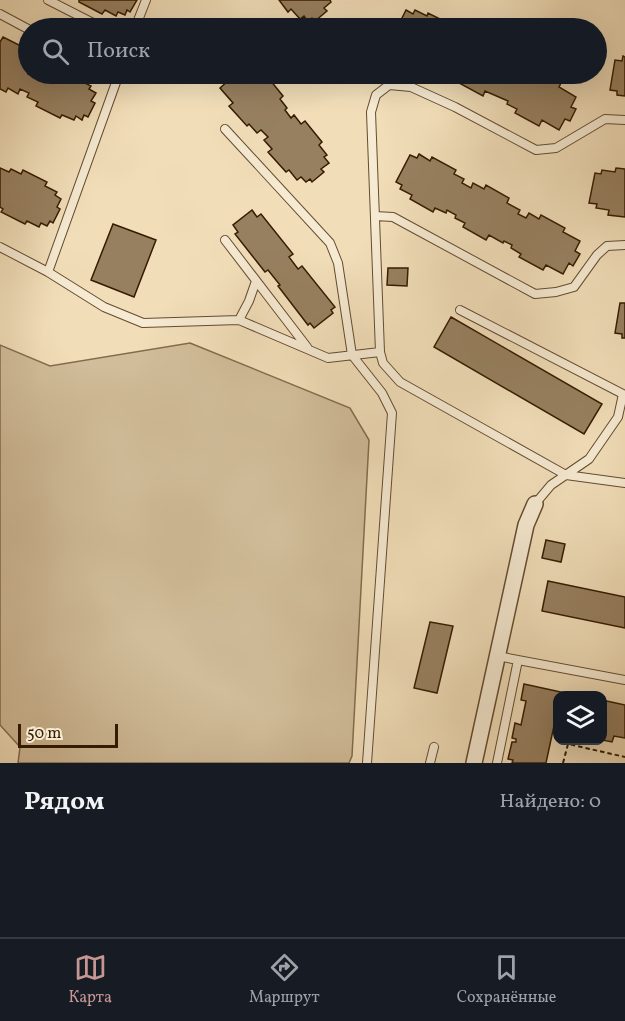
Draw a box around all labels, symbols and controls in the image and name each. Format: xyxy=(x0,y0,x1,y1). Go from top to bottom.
search box xyxy=(18,18,607,84)
icon: search xyxy=(39,35,72,68)
text: Поиск xyxy=(87,36,150,67)
map controls xyxy=(553,691,607,745)
button: layers xyxy=(553,691,607,745)
scale bar xyxy=(18,721,118,748)
text: 50 m xyxy=(27,723,61,745)
text: Рядом xyxy=(24,784,104,820)
text: Найдено: 0 xyxy=(499,788,601,816)
tab: Карта xyxy=(69,951,112,1009)
tab: Маршрут xyxy=(249,951,320,1009)
tab: Сохранённые xyxy=(457,951,556,1009)

